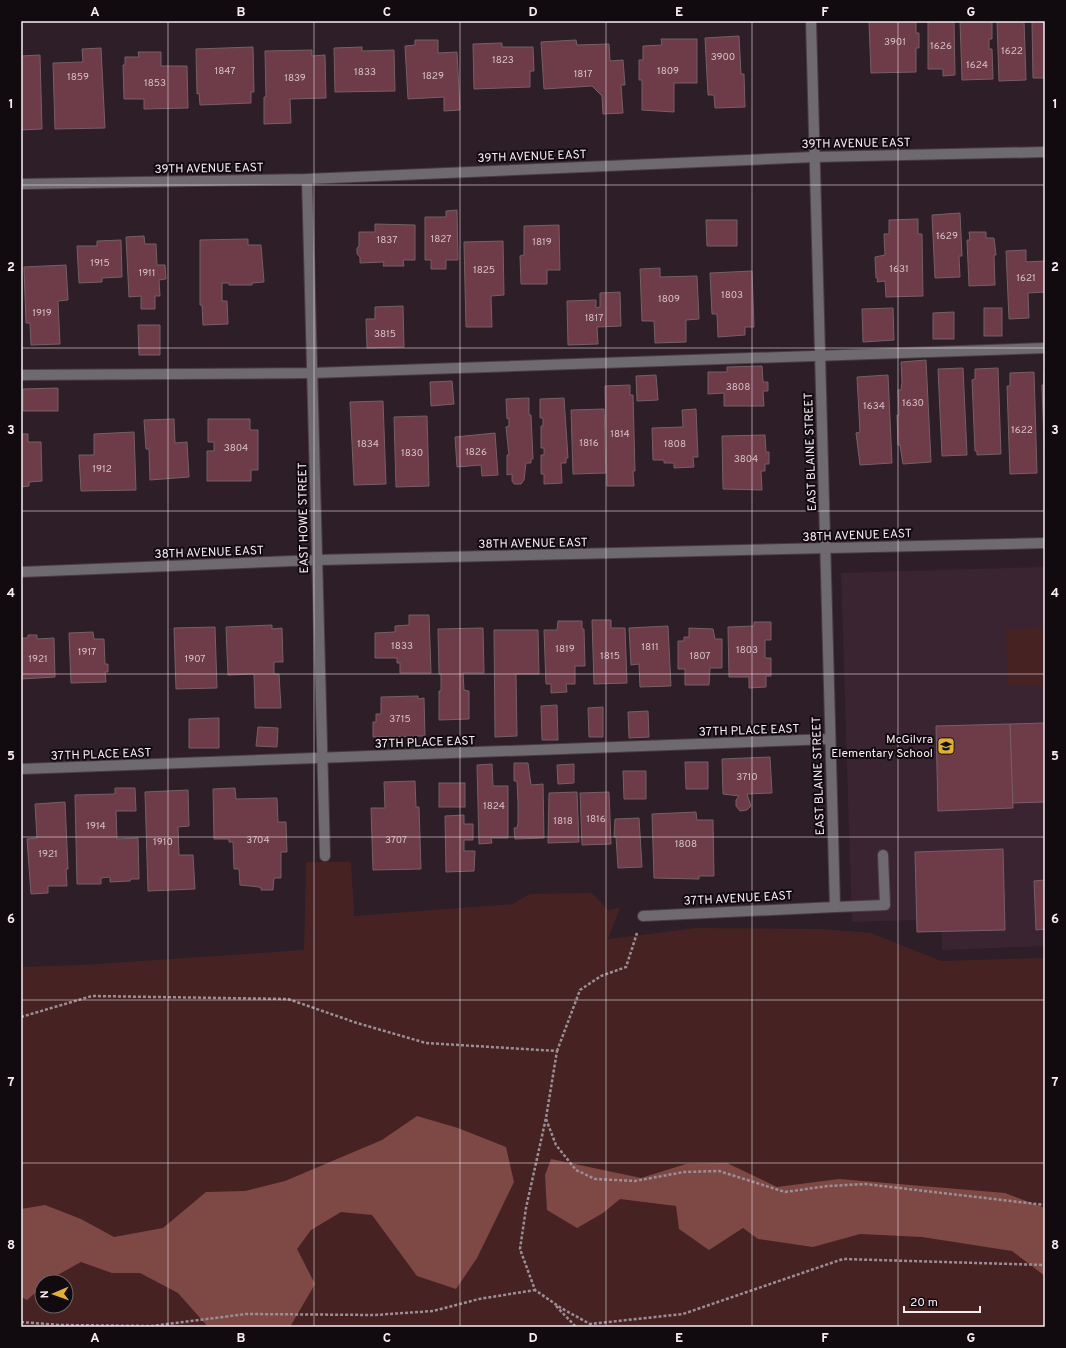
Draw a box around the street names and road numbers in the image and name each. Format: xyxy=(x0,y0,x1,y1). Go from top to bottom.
street label: 39TH AVENUE EAST xyxy=(801,135,911,153)
street label: 39TH AVENUE EAST xyxy=(477,147,587,167)
street label: 39TH AVENUE EAST xyxy=(154,160,264,178)
street label: EAST BLAINE STREET xyxy=(801,392,821,512)
street label: EAST HOWE STREET xyxy=(295,462,313,574)
street label: 38TH AVENUE EAST xyxy=(802,526,912,546)
street label: 38TH AVENUE EAST xyxy=(478,535,588,553)
street label: 38TH AVENUE EAST xyxy=(154,543,264,563)
street label: EAST BLAINE STREET xyxy=(809,716,829,836)
street label: 37TH PLACE EAST xyxy=(698,721,800,741)
street label: 37TH PLACE EAST xyxy=(374,733,476,753)
street label: 37TH PLACE EAST xyxy=(50,745,152,765)
street label: 37TH AVENUE EAST xyxy=(683,888,793,910)

